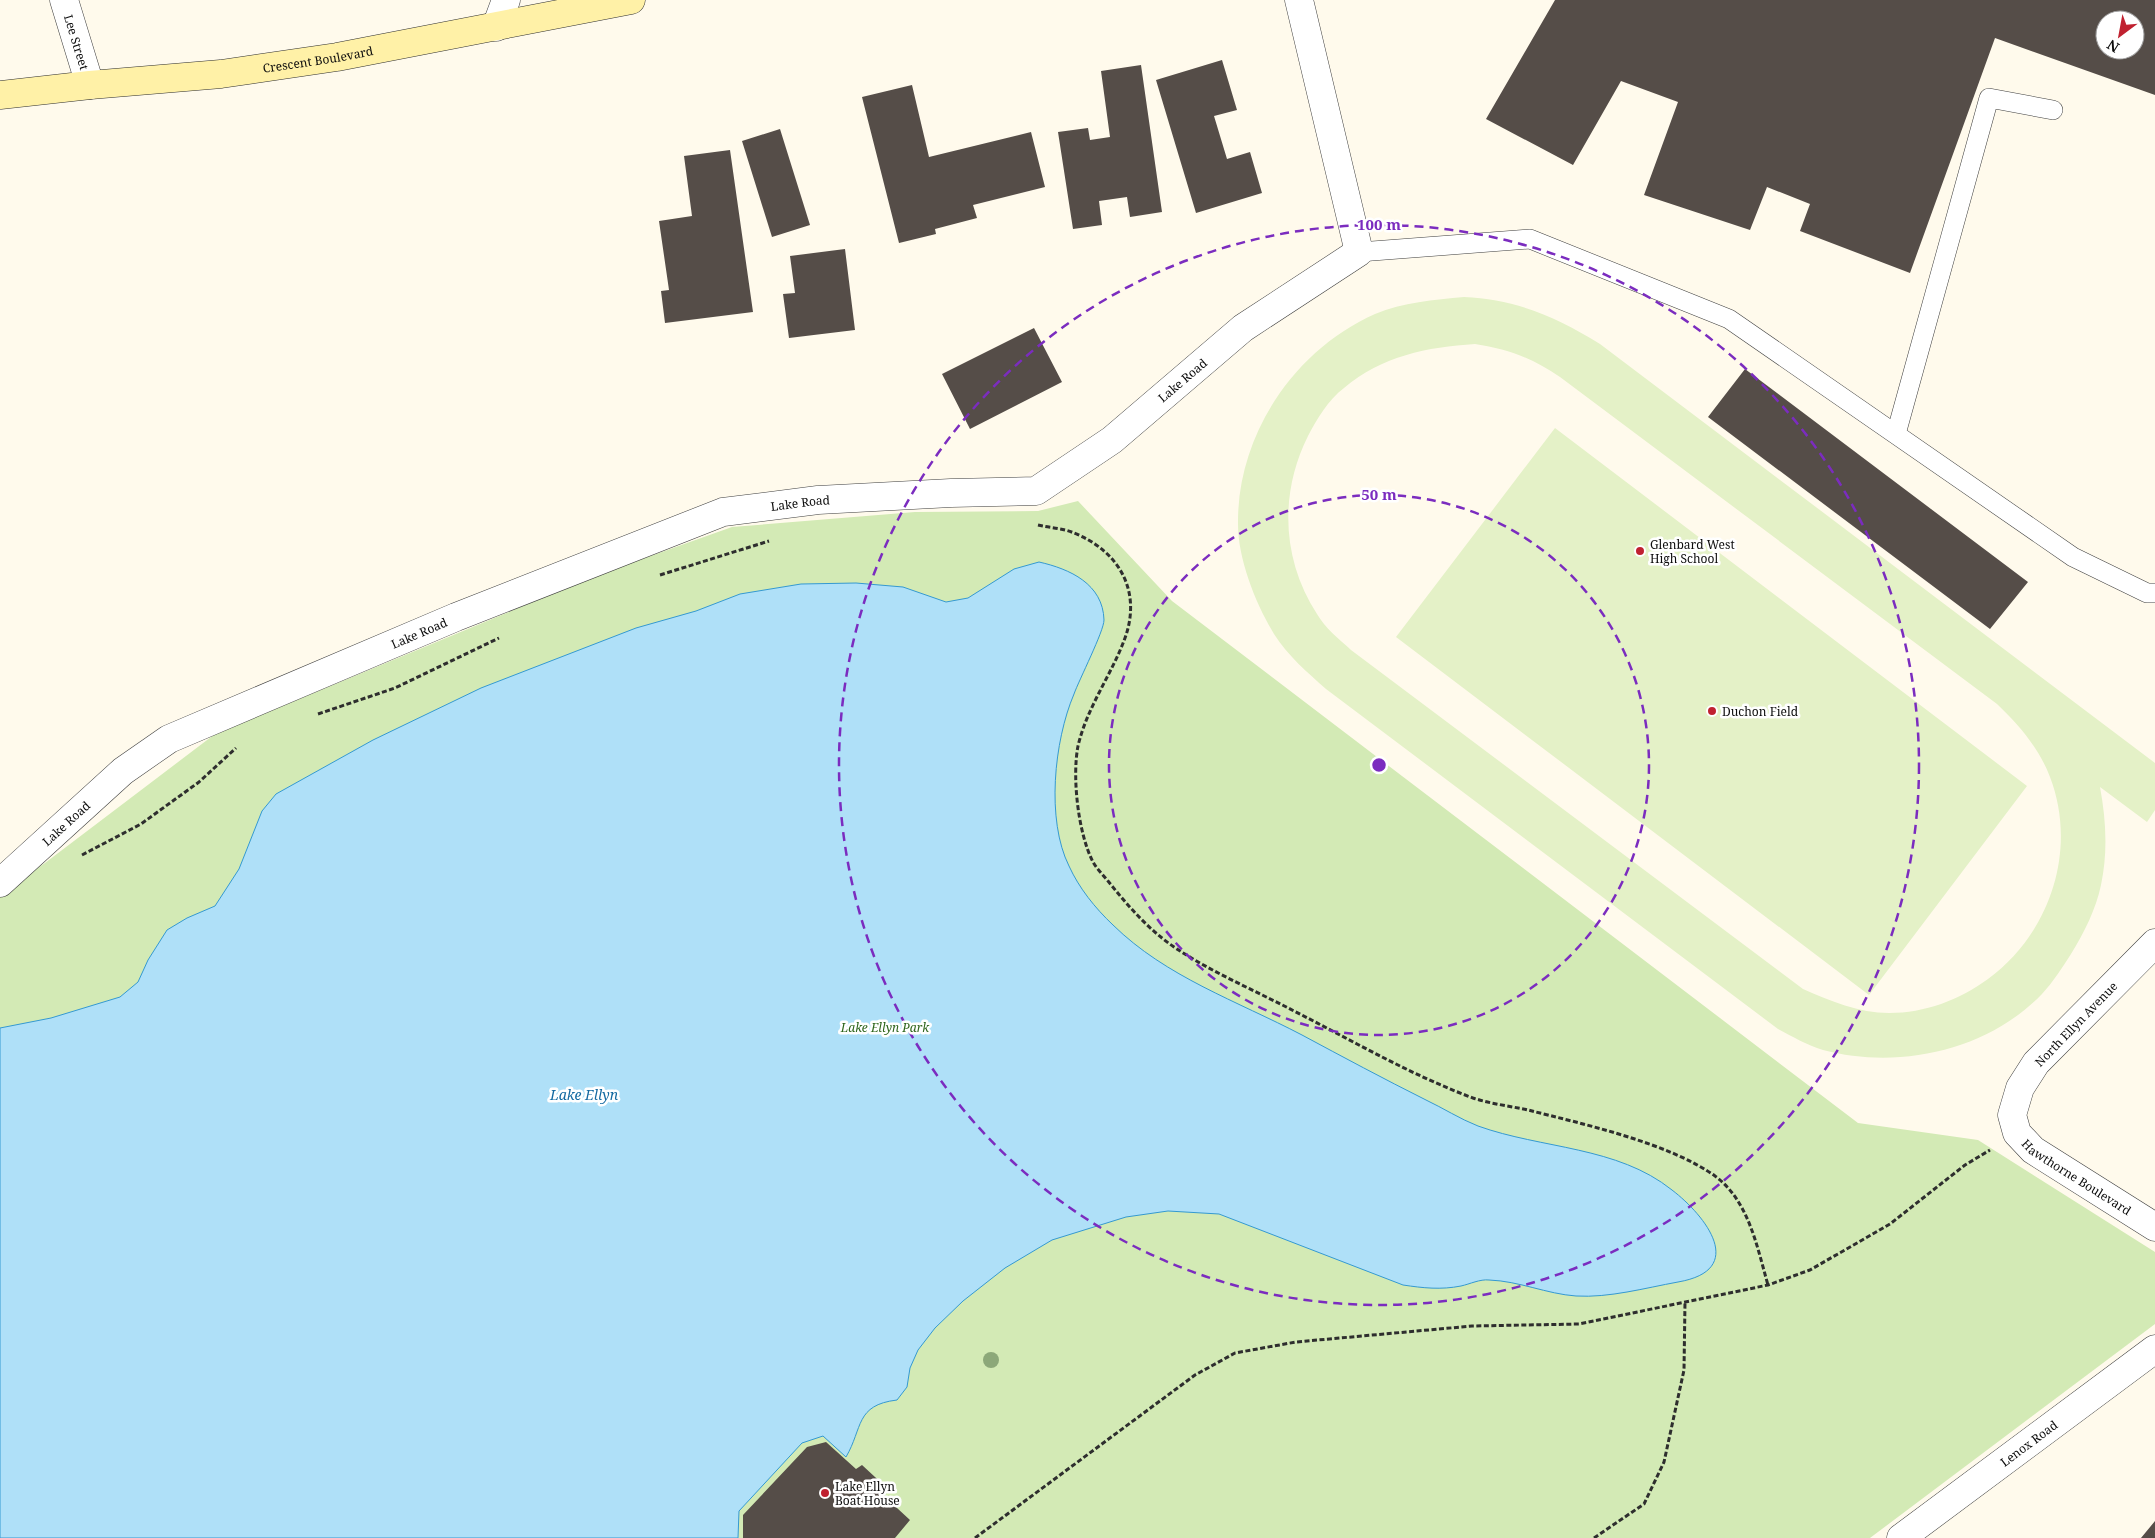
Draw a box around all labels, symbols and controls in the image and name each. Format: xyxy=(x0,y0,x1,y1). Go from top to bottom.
north arrow xyxy=(2095,10,2145,60)
street label: Lee Street xyxy=(60,12,93,72)
text: N xyxy=(2103,35,2123,57)
street label: Crescent Boulevard xyxy=(261,42,375,76)
text: 100 m xyxy=(1357,214,1401,234)
street label: Lake Road xyxy=(1154,354,1211,406)
text: 50 m xyxy=(1361,484,1397,504)
street label: Lake Road xyxy=(770,491,831,514)
place label: Glenbard West High School xyxy=(1650,536,1735,567)
marker: Glenbard West High School xyxy=(1634,545,1646,557)
street label: Lake Road xyxy=(388,613,450,652)
place label: Duchon Field xyxy=(1722,703,1799,720)
marker: Duchon Field xyxy=(1706,705,1718,717)
centre of rings xyxy=(1370,756,1388,774)
street label: Lake Road xyxy=(38,796,94,849)
street label: North Ellyn Avenue xyxy=(2031,978,2121,1070)
park label: Lake Ellyn Park xyxy=(840,1019,930,1036)
water label: Lake Ellyn xyxy=(549,1085,619,1104)
street label: Hawthorne Boulevard xyxy=(2018,1135,2135,1219)
street label: Lenox Road xyxy=(1996,1416,2061,1470)
place label: Lake Ellyn Boat House xyxy=(835,1478,900,1509)
marker: Lake Ellyn Boat House xyxy=(819,1487,831,1499)

